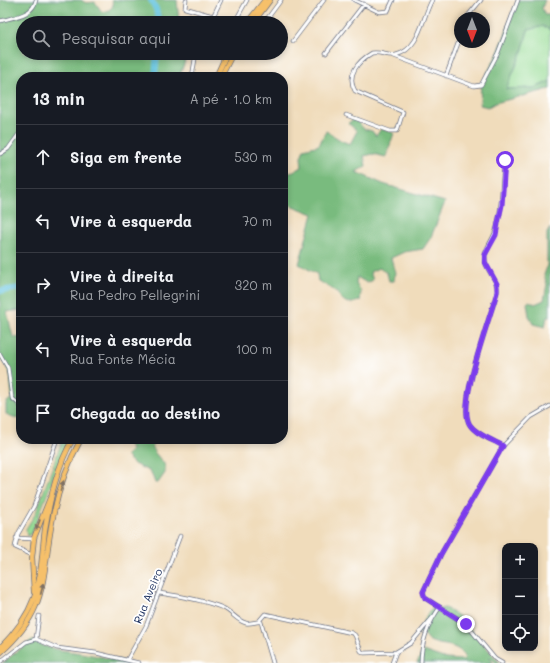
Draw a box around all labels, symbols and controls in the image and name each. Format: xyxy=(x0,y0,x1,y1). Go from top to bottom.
north arrow xyxy=(454,12,490,48)
search box xyxy=(16,16,288,60)
icon: search xyxy=(30,27,52,49)
text: Pesquisar aqui xyxy=(62,28,171,48)
text: 13 min xyxy=(32,87,85,109)
text: A pé · 1.0 km xyxy=(190,90,272,107)
icon: ahead xyxy=(32,146,54,168)
text: Siga em frente xyxy=(70,147,182,167)
text: 530 m xyxy=(234,148,272,165)
route start xyxy=(496,151,514,169)
icon: left xyxy=(32,210,54,232)
text: Vire à esquerda xyxy=(70,211,192,231)
text: 70 m xyxy=(242,212,272,229)
text: Vire à direita xyxy=(70,266,174,286)
icon: right xyxy=(32,274,54,296)
text: 320 m xyxy=(235,276,272,293)
text: Rua Pedro Pellegrini xyxy=(70,286,200,303)
text: Vire à esquerda xyxy=(70,330,192,350)
icon: left xyxy=(32,338,54,360)
text: 100 m xyxy=(236,340,272,357)
text: Rua Fonte Mécia xyxy=(70,350,176,367)
icon: arrive xyxy=(32,402,54,424)
text: Chegada ao destino xyxy=(70,403,220,423)
one-way arrow xyxy=(59,480,65,492)
one-way arrow xyxy=(35,520,41,532)
map controls xyxy=(502,543,538,651)
button: + xyxy=(502,543,538,579)
street label: Rua Aveiro xyxy=(130,566,166,626)
button: − xyxy=(502,579,538,615)
one-way arrow xyxy=(39,583,45,595)
route end xyxy=(457,615,475,633)
button: locate xyxy=(502,615,538,651)

